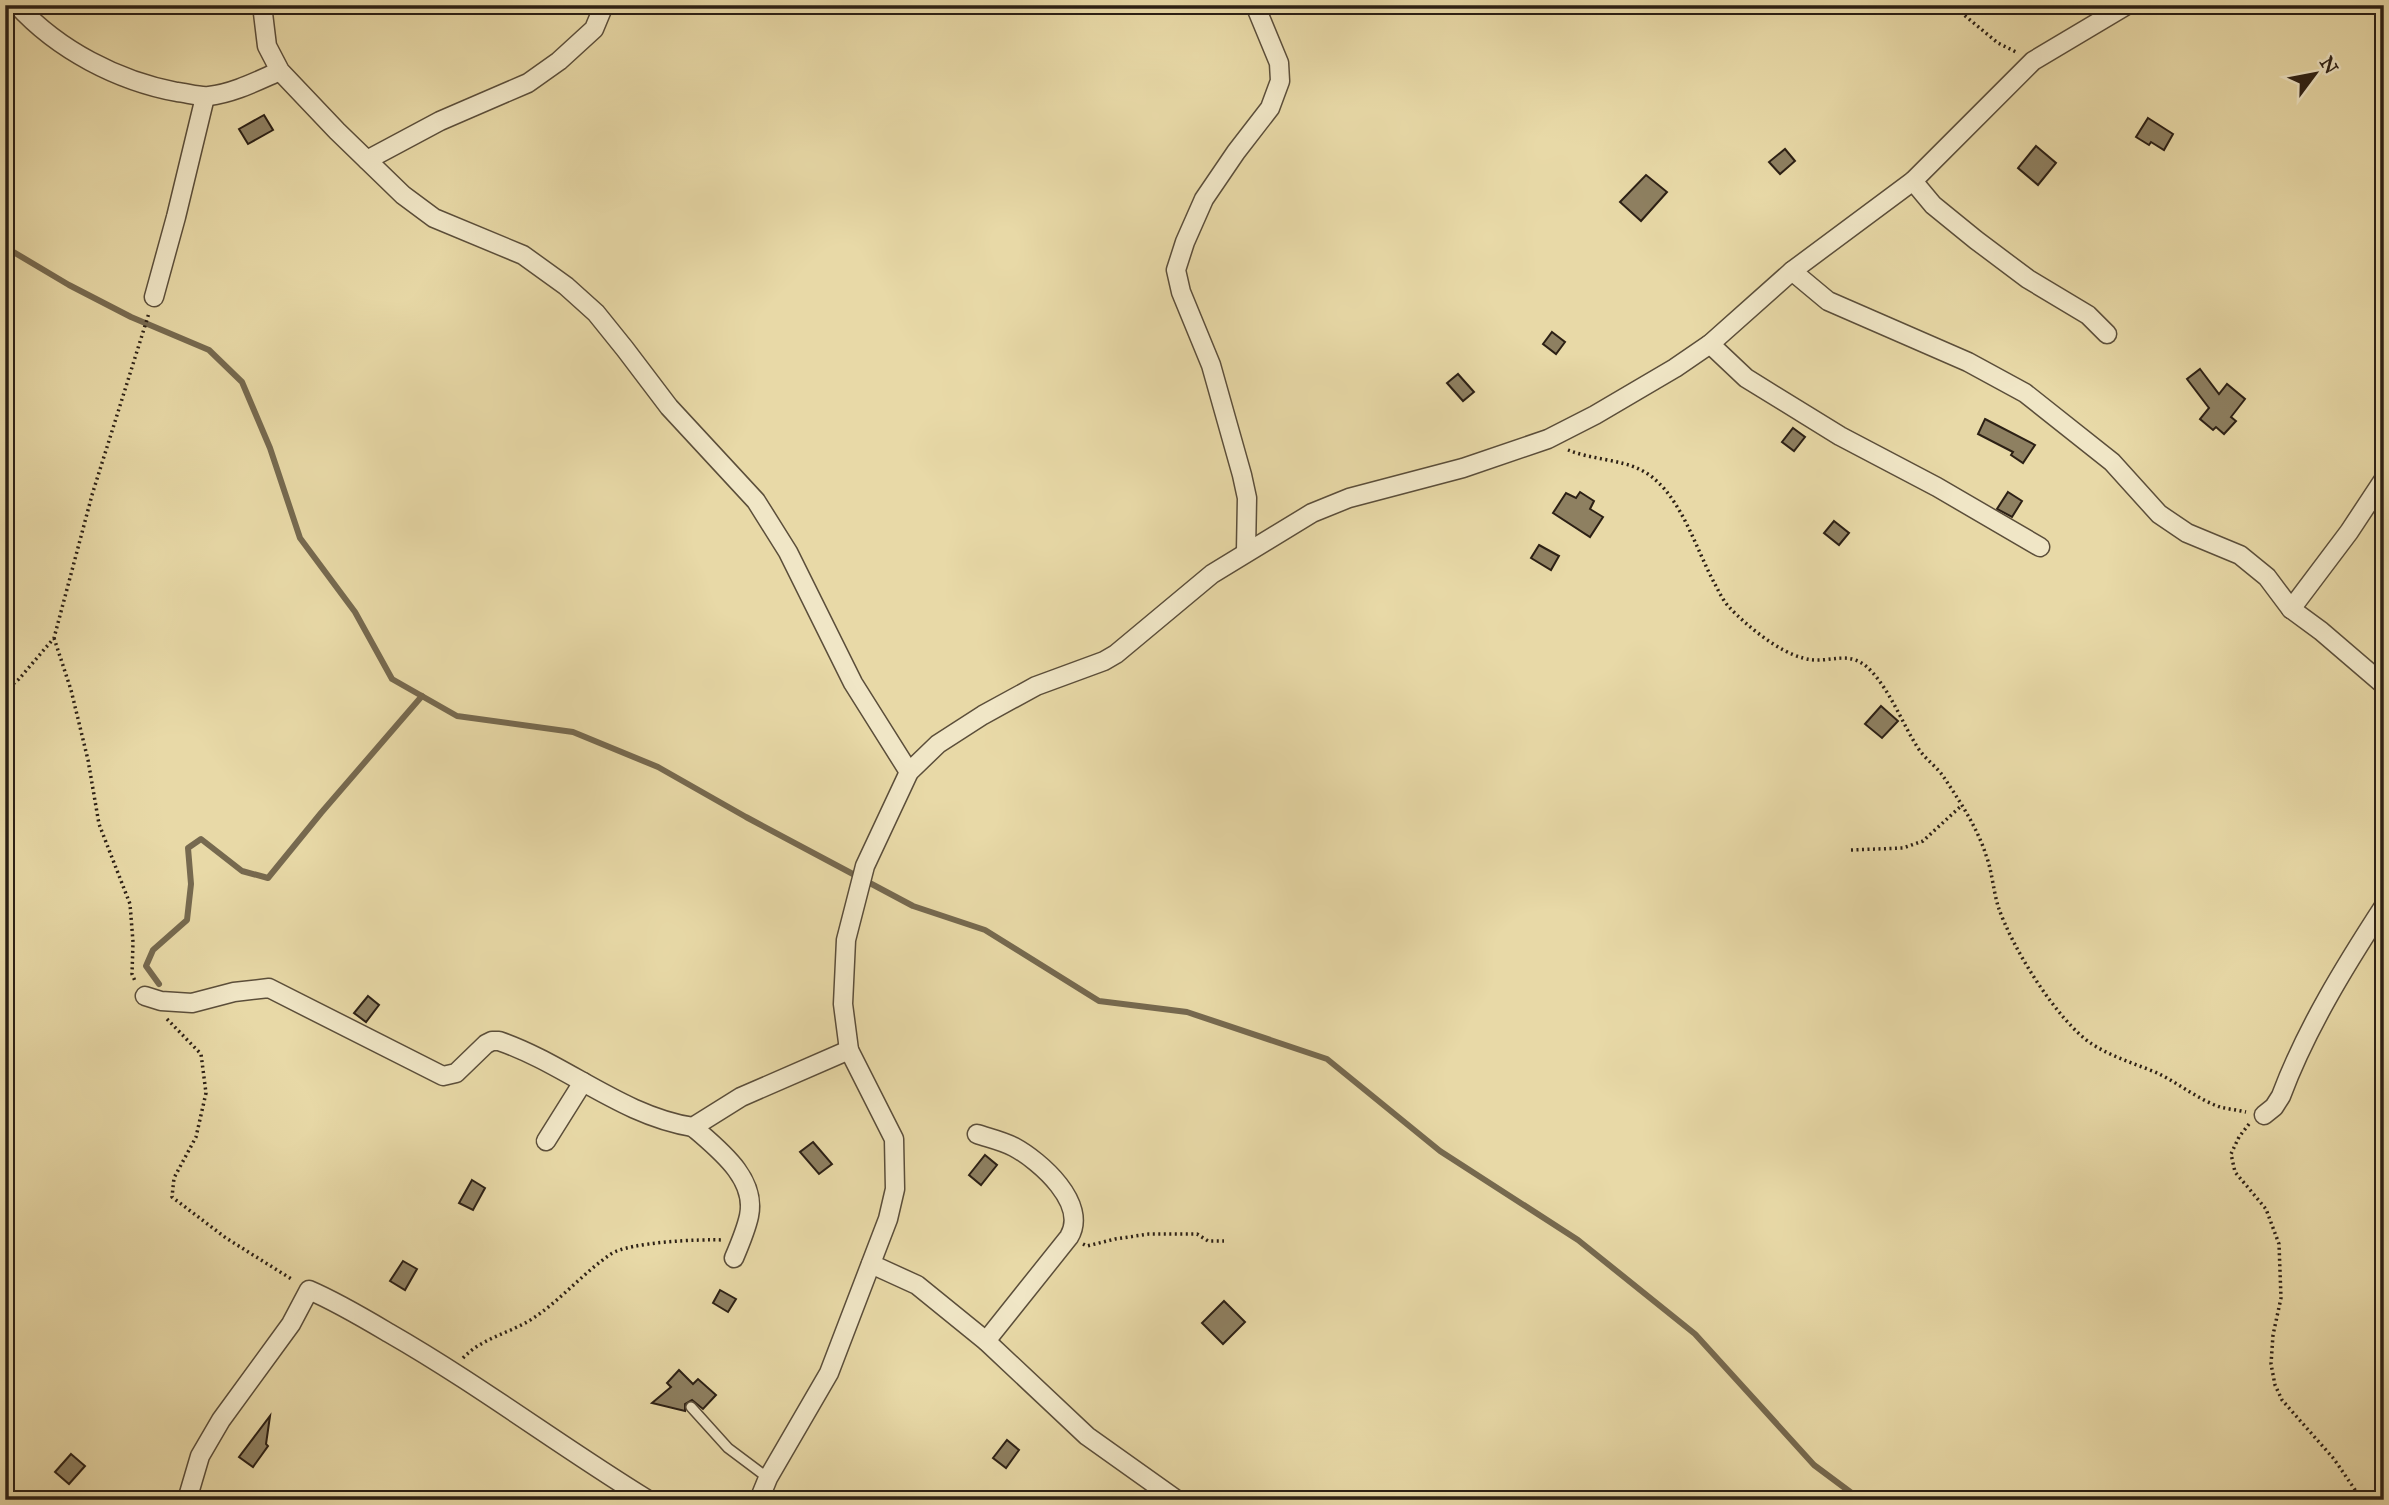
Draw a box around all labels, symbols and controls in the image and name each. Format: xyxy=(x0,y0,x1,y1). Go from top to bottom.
north arrow xyxy=(2280,38,2350,108)
text: N xyxy=(2315,52,2343,78)

